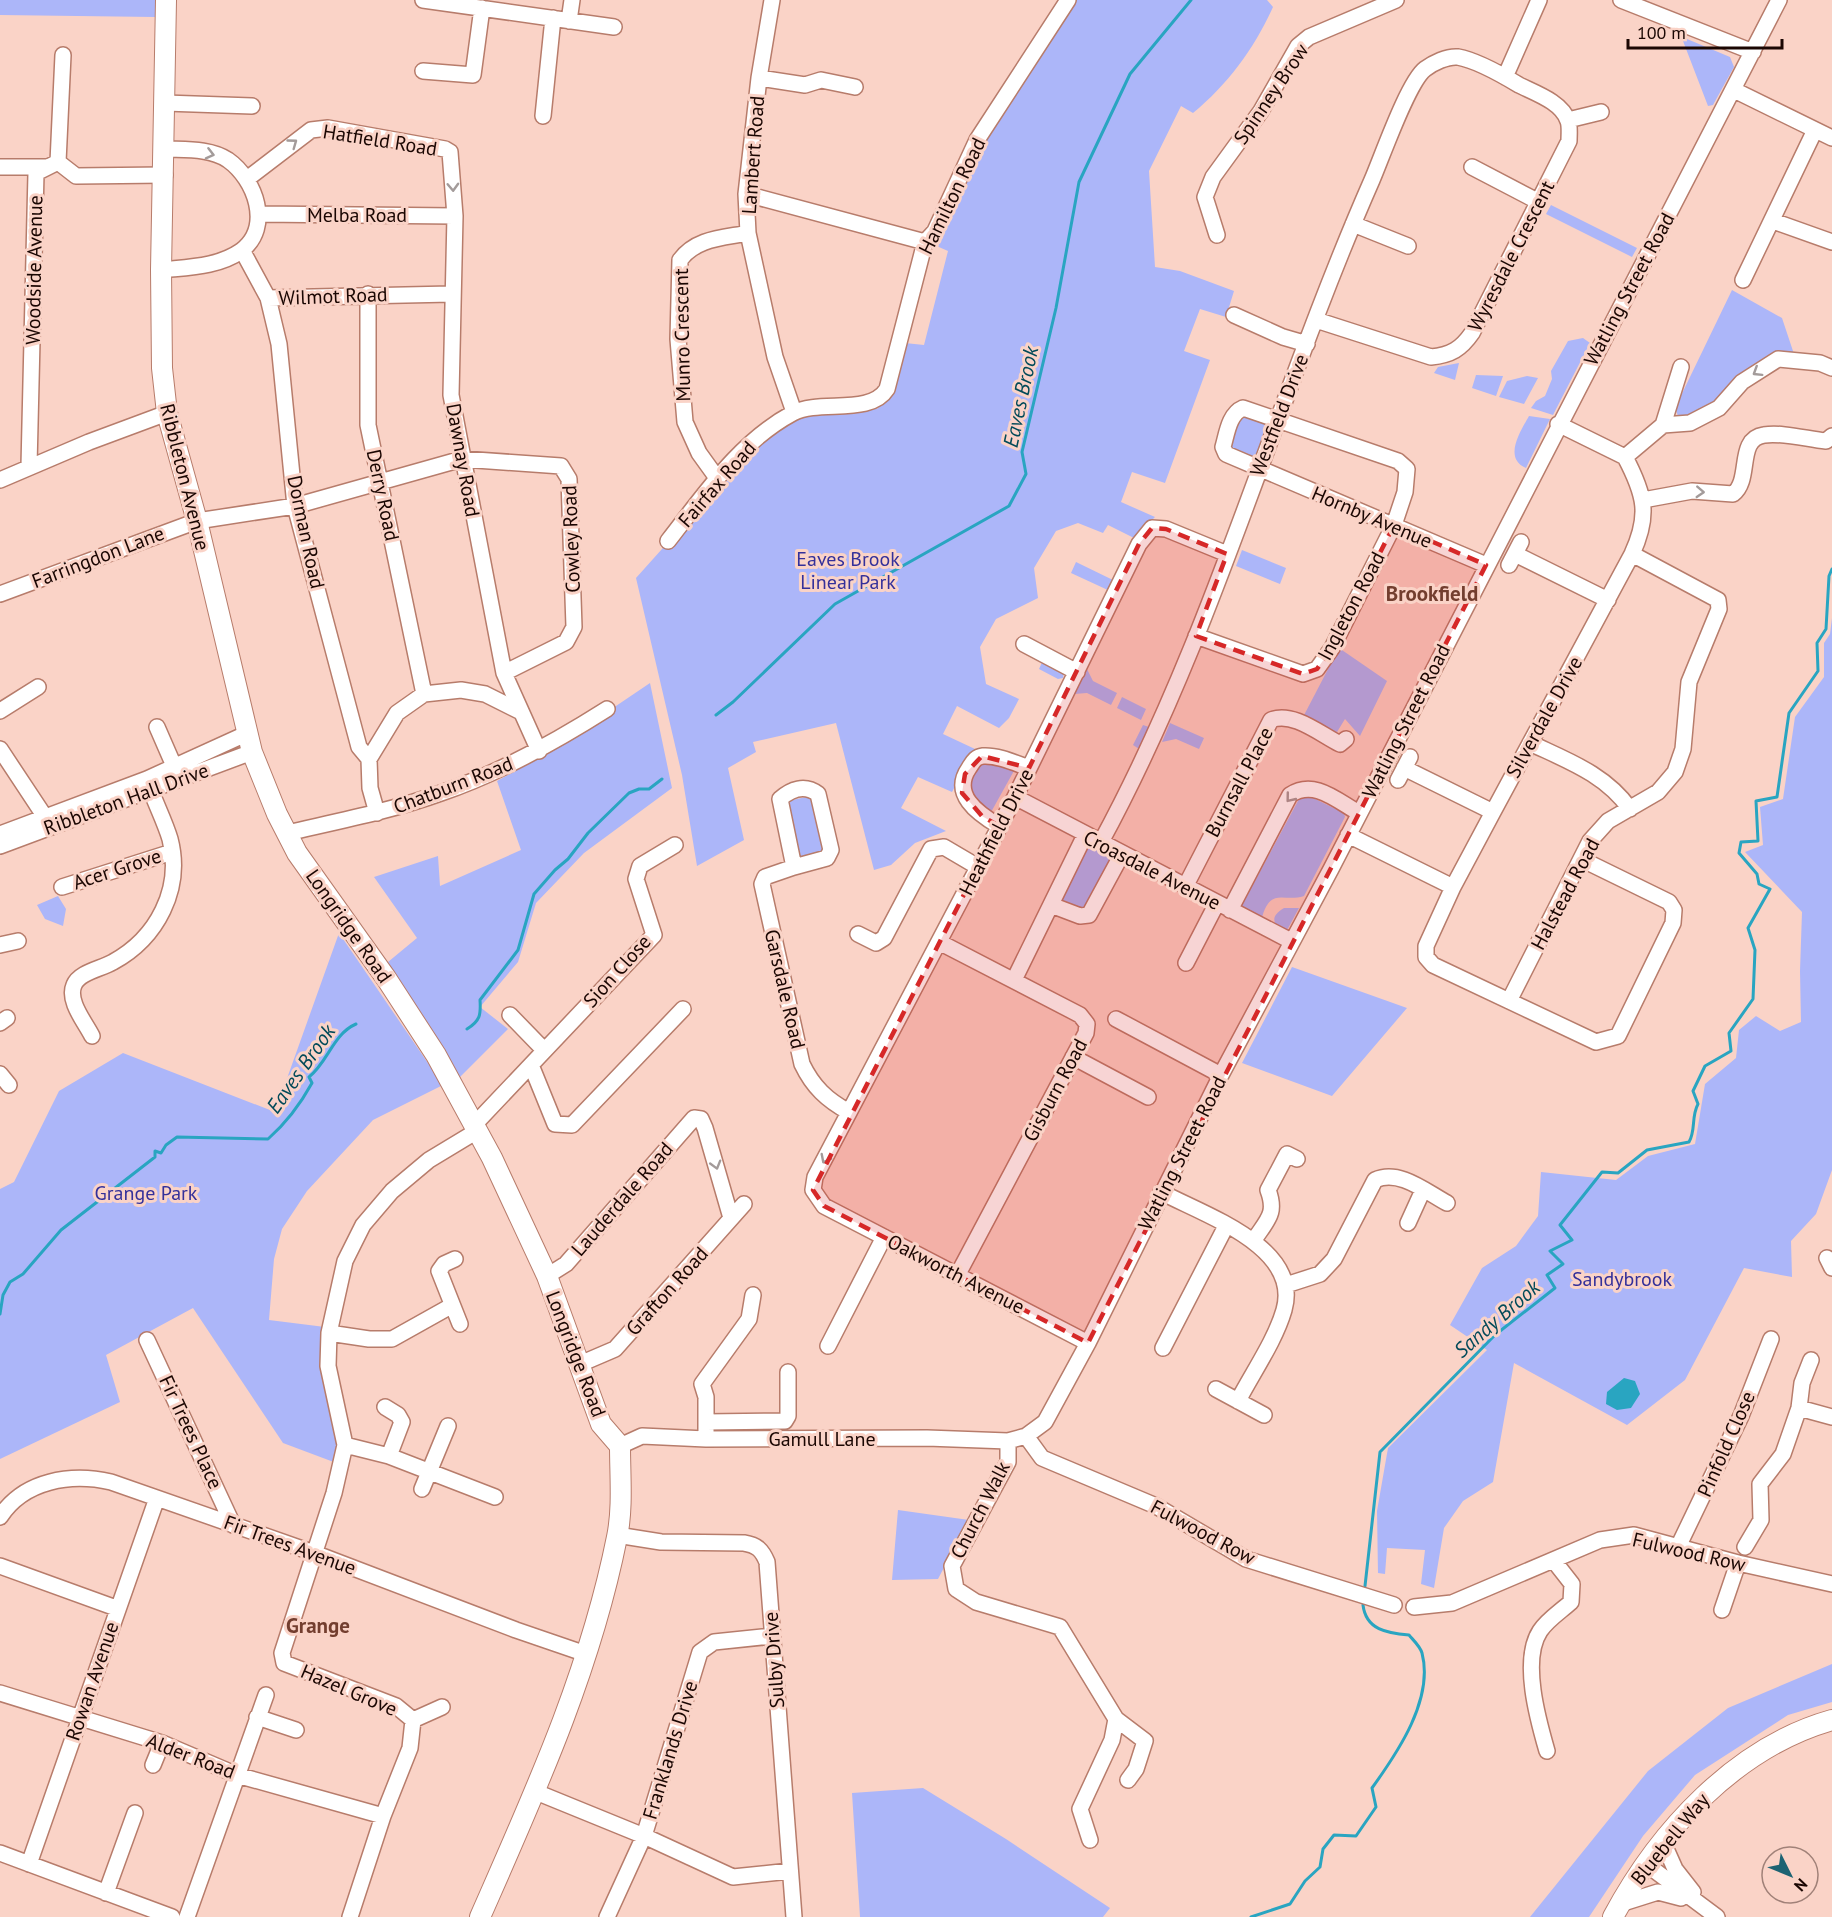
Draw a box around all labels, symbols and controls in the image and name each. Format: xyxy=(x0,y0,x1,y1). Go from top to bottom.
scale bar xyxy=(1628,12,1782,50)
text: 100 m xyxy=(1637,21,1686,44)
street label: Spinney Brow xyxy=(1228,38,1314,149)
street label: Lambert Road xyxy=(736,95,770,215)
street label: Hatfield Road xyxy=(321,118,439,162)
street label: Hamilton Road xyxy=(913,133,991,259)
one-way arrow xyxy=(286,139,297,150)
one-way arrow xyxy=(205,147,215,160)
street label: Wyresdale Crescent xyxy=(1462,176,1560,336)
one-way arrow xyxy=(447,183,460,192)
street label: Woodside Avenue xyxy=(20,195,48,345)
street label: Melba Road xyxy=(307,202,407,228)
street label: Watling Street Road xyxy=(1578,208,1680,370)
street label: Munro Crescent xyxy=(668,268,696,402)
street label: Wilmot Road xyxy=(278,281,388,311)
water label: Eaves Brook xyxy=(997,342,1045,450)
street label: Westfield Drive xyxy=(1244,350,1314,480)
one-way arrow xyxy=(1753,365,1764,376)
street label: Ribbleton Avenue xyxy=(154,401,216,553)
street label: Dawnay Road xyxy=(440,401,486,519)
street label: Fairfax Road xyxy=(672,435,762,533)
street label: Derry Road xyxy=(361,447,405,543)
street label: Dorman Road xyxy=(281,473,331,591)
street label: Hornby Avenue xyxy=(1308,480,1436,554)
street label: Cowley Road xyxy=(556,485,586,593)
one-way arrow xyxy=(1696,485,1705,498)
street label: Farringdon Lane xyxy=(28,520,168,594)
park label: Eaves Brook Linear Park xyxy=(796,546,900,595)
street label: Ingleton Road xyxy=(1311,547,1391,665)
district label: Brookfield xyxy=(1386,580,1478,607)
street label: Watling Street Road xyxy=(1356,640,1456,802)
street label: Silverdale Drive xyxy=(1500,652,1588,782)
street label: Burnsall Place xyxy=(1199,722,1279,842)
street label: Chatburn Road xyxy=(389,750,517,820)
street label: Ribbleton Hall Drive xyxy=(40,757,212,841)
street label: Heathfield Drive xyxy=(953,764,1039,900)
one-way arrow xyxy=(1287,791,1298,802)
street label: Croasdale Avenue xyxy=(1079,824,1225,916)
street label: Halstead Road xyxy=(1525,834,1605,954)
street label: Acer Grove xyxy=(70,843,164,895)
street label: Longridge Road xyxy=(300,864,398,988)
street label: Garsdale Road xyxy=(759,927,811,1051)
street label: Sion Close xyxy=(577,929,657,1013)
water label: Eaves Brook xyxy=(260,1018,342,1118)
street label: Gisburn Road xyxy=(1017,1034,1093,1146)
street label: Watling Street Road xyxy=(1132,1072,1232,1234)
street label: Lauderdale Road xyxy=(565,1137,679,1261)
one-way arrow xyxy=(820,1153,832,1164)
one-way arrow xyxy=(708,1160,721,1170)
park label: Grange Park xyxy=(95,1180,198,1206)
street label: Oakworth Avenue xyxy=(883,1228,1029,1320)
street label: Grafton Road xyxy=(620,1241,714,1341)
park label: Sandybrook xyxy=(1572,1266,1673,1292)
water label: Sandy Brook xyxy=(1448,1273,1547,1363)
street label: Longridge Road xyxy=(540,1287,612,1421)
street label: Fir Trees Place xyxy=(153,1371,229,1493)
street label: Pinfold Close xyxy=(1691,1387,1761,1501)
street label: Gamull Lane xyxy=(768,1426,876,1452)
street label: Church Walk xyxy=(944,1457,1016,1563)
street label: Fulwood Row xyxy=(1146,1493,1260,1571)
street label: Fir Trees Avenue xyxy=(220,1509,360,1581)
street label: Fulwood Row xyxy=(1630,1526,1748,1578)
street label: Sulby Drive xyxy=(758,1611,790,1709)
district label: Grange xyxy=(286,1612,350,1639)
street label: Rowan Avenue xyxy=(59,1618,125,1744)
street label: Hazel Grove xyxy=(297,1658,401,1722)
street label: Franklands Drive xyxy=(637,1678,703,1822)
street label: Alder Road xyxy=(143,1727,239,1785)
street label: Bluebell Way xyxy=(1625,1787,1715,1890)
north arrow xyxy=(1760,1845,1820,1905)
text: N xyxy=(1790,1875,1812,1896)

